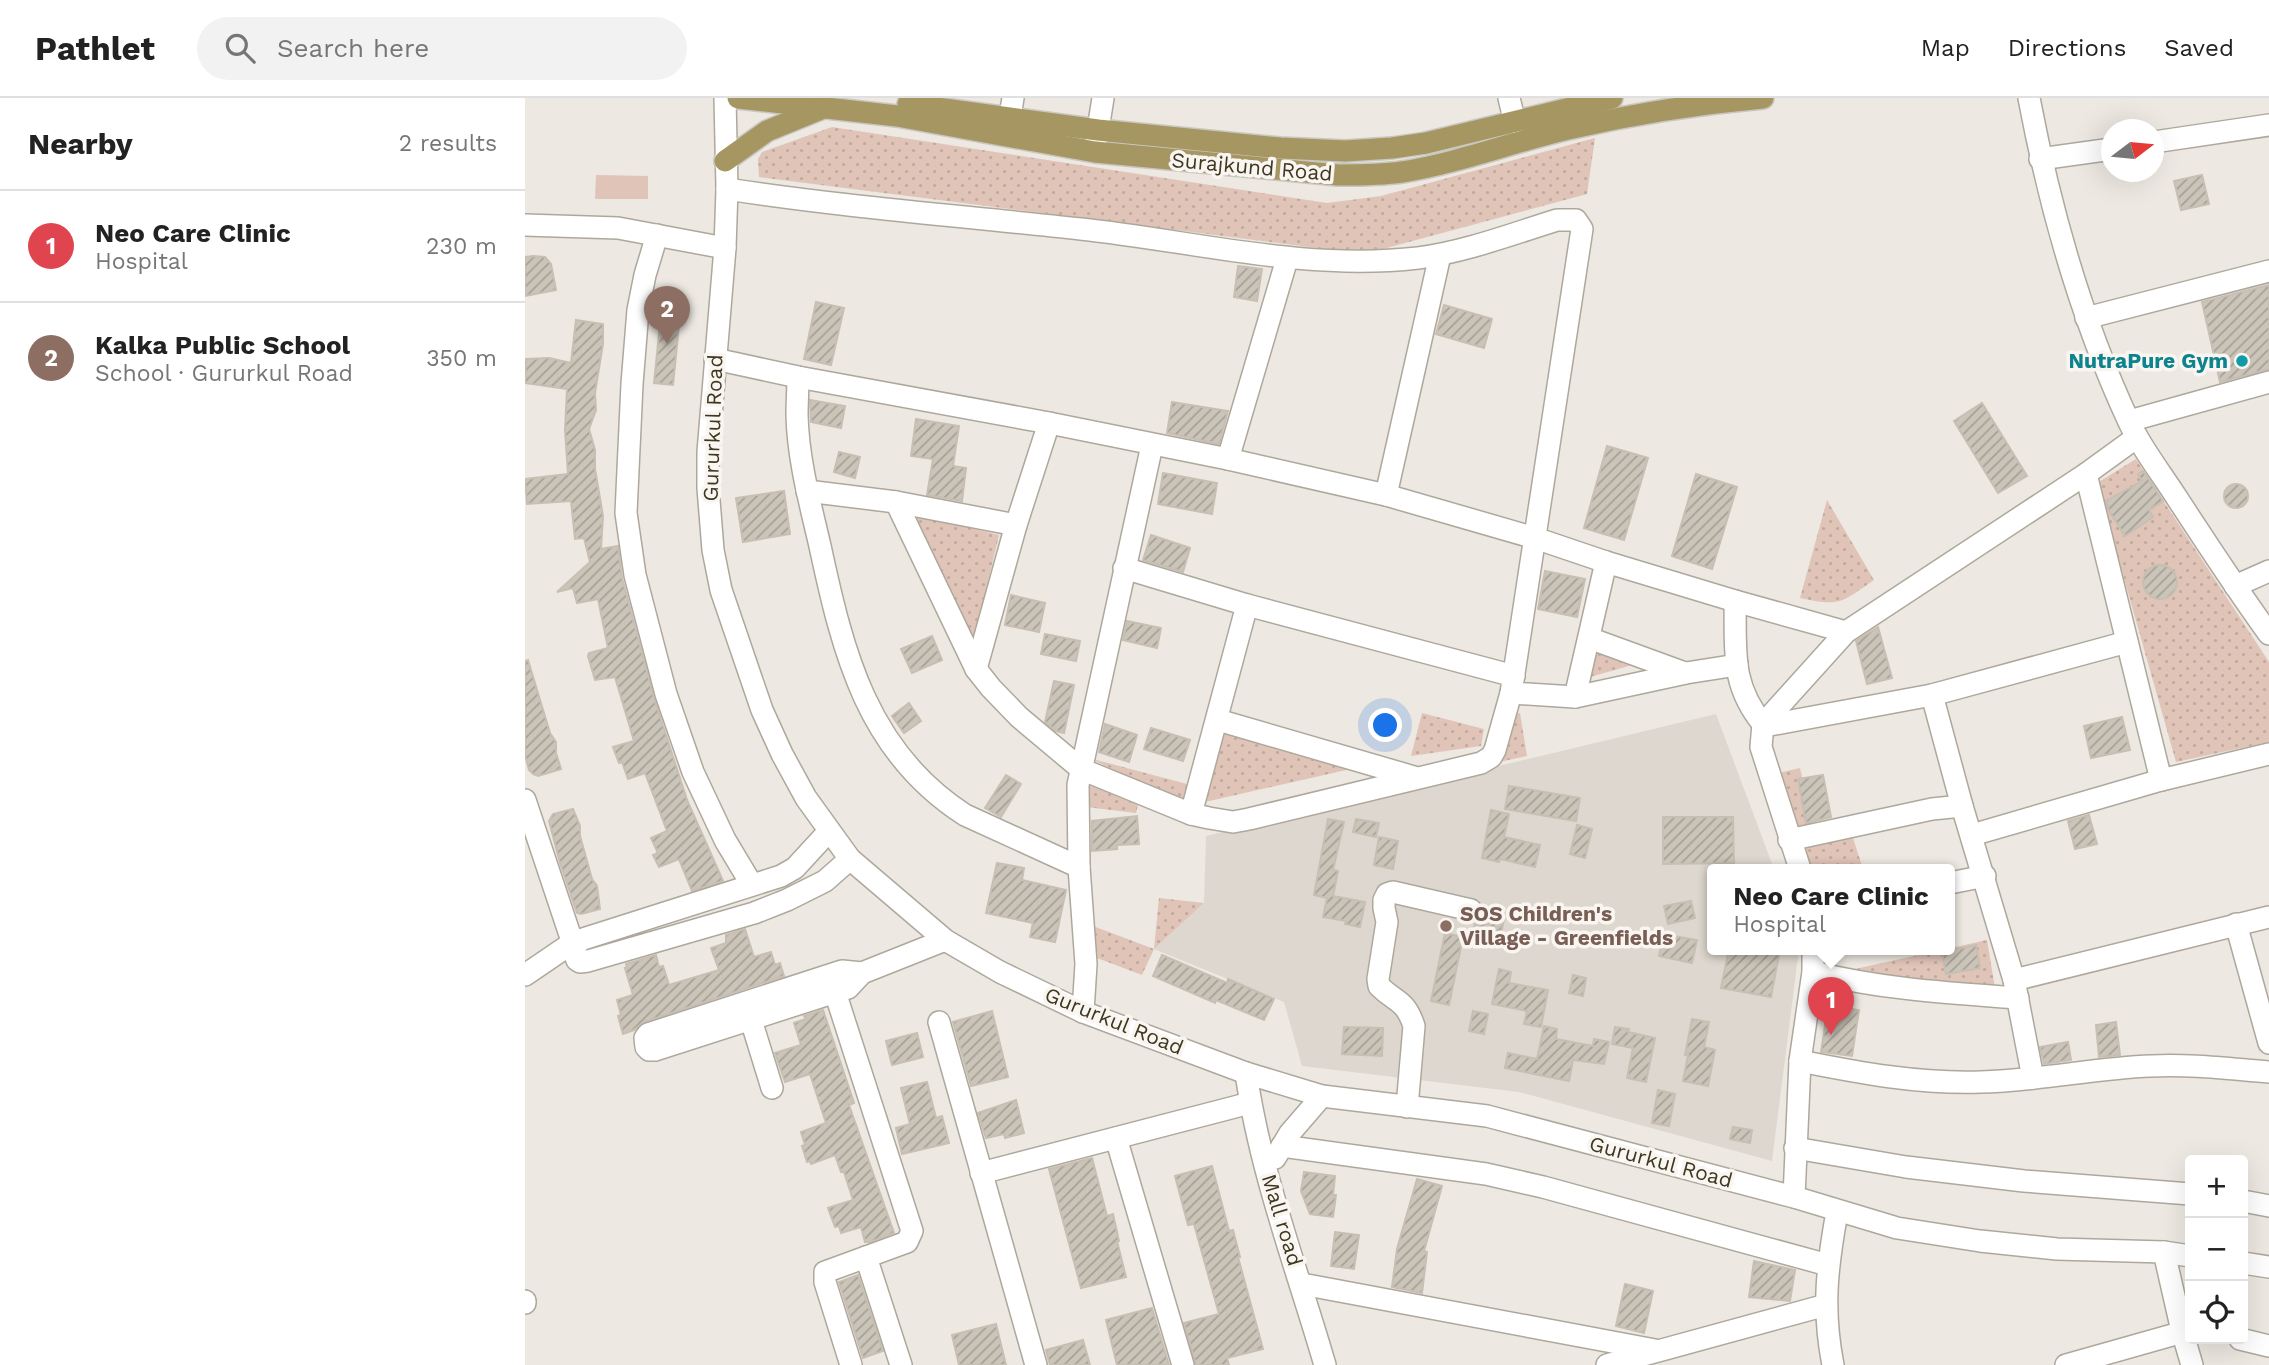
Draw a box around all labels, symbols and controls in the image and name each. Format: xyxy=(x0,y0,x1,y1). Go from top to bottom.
search box xyxy=(197,17,687,80)
text: Pathlet xyxy=(35,29,155,68)
icon: search xyxy=(221,29,259,67)
text: Search here xyxy=(277,33,429,63)
text: Map xyxy=(1921,34,1970,62)
text: Directions xyxy=(2008,34,2126,62)
text: Saved xyxy=(2164,34,2234,62)
north arrow xyxy=(2101,119,2164,182)
text: Nearby xyxy=(28,126,133,161)
text: 2 results xyxy=(399,130,497,157)
street label: Surajkund Road xyxy=(1171,147,1334,186)
text: Neo Care Clinic xyxy=(95,218,291,248)
text: 1 xyxy=(46,233,56,260)
text: 230 m xyxy=(426,233,497,260)
text: Hospital xyxy=(95,248,188,275)
pin: 2 xyxy=(644,286,690,344)
text: Kalka Public School xyxy=(95,330,350,360)
text: 2 xyxy=(44,345,58,372)
text: 350 m xyxy=(426,345,497,372)
place label: NutraPure Gym xyxy=(2068,348,2228,373)
marker: NutraPure Gym xyxy=(2234,353,2250,369)
street label: Gururkul Road xyxy=(697,354,728,502)
text: School · Gururkul Road xyxy=(95,360,353,387)
your location xyxy=(1368,708,1402,742)
popup xyxy=(1707,864,1955,955)
text: Neo Care Clinic xyxy=(1733,881,1929,911)
place label: SOS Children's Village - Greenfields xyxy=(1460,901,1673,950)
text: Hospital xyxy=(1733,911,1826,938)
marker: SOS Children's Village - Greenfields xyxy=(1438,918,1454,934)
pin: 1 xyxy=(1808,977,1854,1035)
street label: Gururkul Road xyxy=(1041,981,1187,1060)
street label: Gururkul Road xyxy=(1587,1130,1735,1193)
map controls xyxy=(2185,1155,2248,1344)
button: + xyxy=(2185,1155,2248,1218)
street label: Mall road xyxy=(1257,1171,1308,1269)
button: − xyxy=(2185,1218,2248,1281)
button: locate xyxy=(2185,1281,2248,1344)

